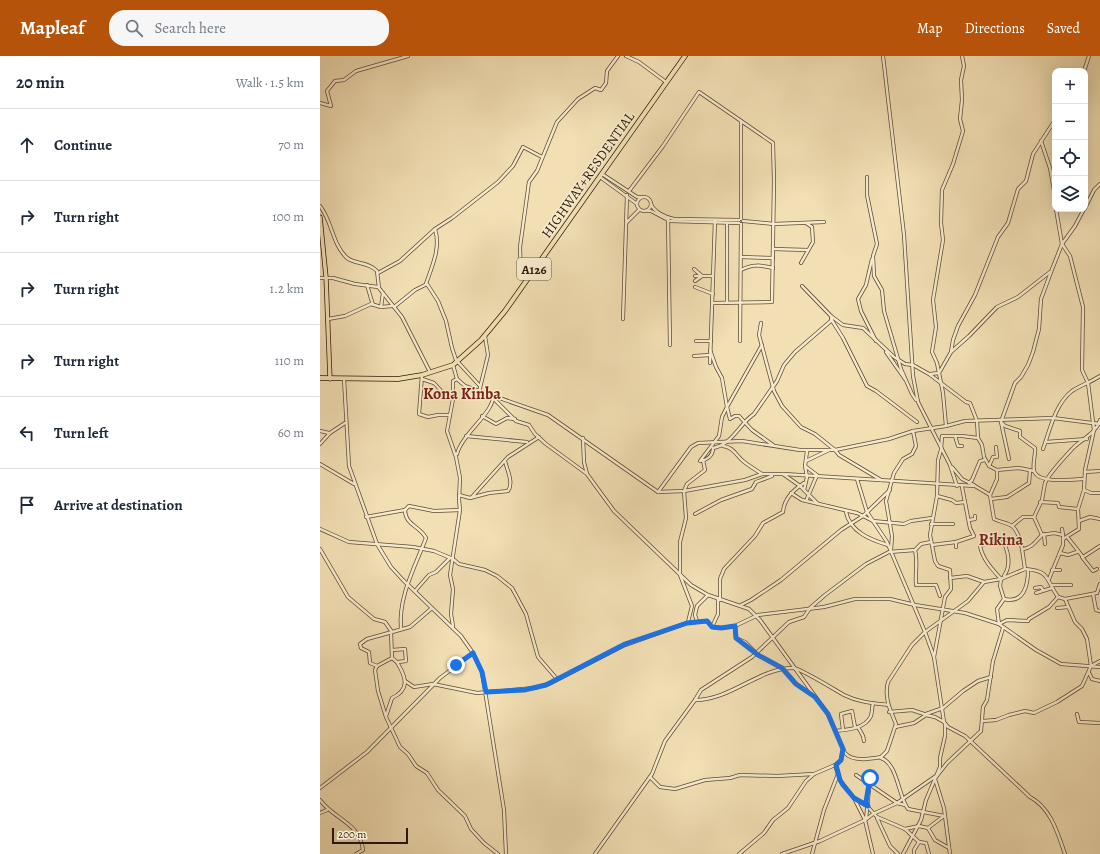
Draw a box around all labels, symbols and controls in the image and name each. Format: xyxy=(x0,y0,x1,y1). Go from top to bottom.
search box xyxy=(109,10,389,46)
text: Mapleaf xyxy=(20,15,85,41)
icon: search xyxy=(123,17,145,39)
text: Search here xyxy=(155,18,226,38)
text: Map xyxy=(917,19,943,38)
text: Directions xyxy=(965,19,1025,38)
text: Saved xyxy=(1047,19,1080,38)
map controls xyxy=(1052,68,1088,212)
button: + xyxy=(1052,68,1088,104)
text: 20 min xyxy=(16,71,64,94)
text: Walk · 1.5 km xyxy=(236,74,304,91)
button: − xyxy=(1052,104,1088,140)
street label: HIGHWAY+RESDENTIAL xyxy=(537,107,639,242)
icon: ahead xyxy=(16,134,38,156)
text: Continue xyxy=(54,135,112,155)
text: 70 m xyxy=(278,136,304,153)
button: locate xyxy=(1052,140,1088,176)
button: layers xyxy=(1052,176,1088,212)
icon: right xyxy=(16,206,38,228)
text: Turn right xyxy=(54,207,119,227)
text: 100 m xyxy=(272,208,304,225)
road number: A126 xyxy=(517,258,551,280)
icon: right xyxy=(16,278,38,300)
text: Turn right xyxy=(54,279,119,299)
text: 1.2 km xyxy=(270,280,304,297)
icon: right xyxy=(16,350,38,372)
text: Turn right xyxy=(54,351,119,371)
text: 110 m xyxy=(275,352,304,369)
district label: Kona Kinba xyxy=(423,383,501,405)
icon: left xyxy=(16,422,38,444)
text: Turn left xyxy=(54,423,109,443)
text: 60 m xyxy=(278,424,304,441)
icon: arrive xyxy=(16,494,38,516)
text: Arrive at destination xyxy=(54,495,183,515)
district label: Rikina xyxy=(979,529,1024,551)
route end xyxy=(447,656,465,674)
route start xyxy=(861,769,879,787)
scale bar xyxy=(332,826,408,845)
text: 200 m xyxy=(338,827,366,842)

